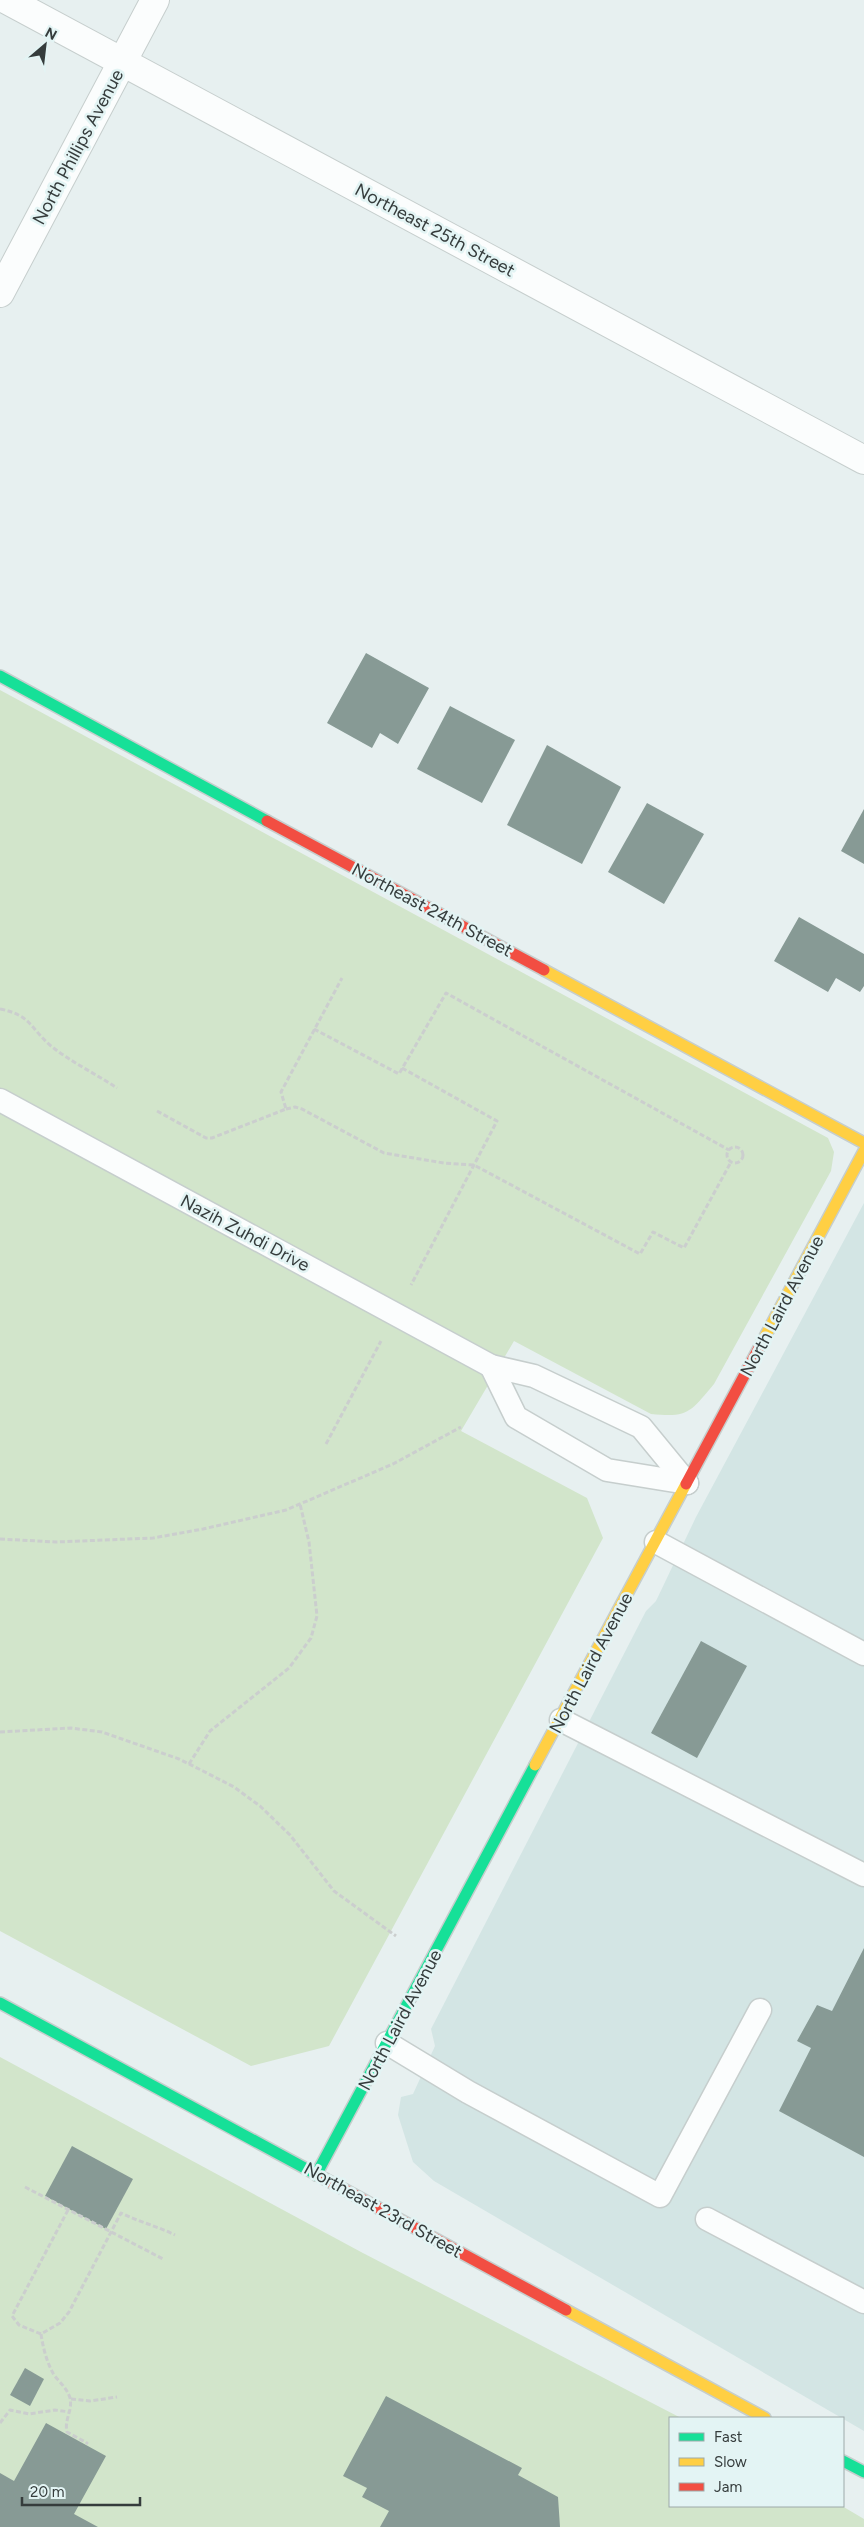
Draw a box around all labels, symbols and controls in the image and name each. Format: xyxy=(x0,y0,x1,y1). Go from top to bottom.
north arrow xyxy=(20,20,70,70)
text: N xyxy=(42,24,60,44)
street label: North Phillips Avenue xyxy=(28,65,128,228)
street label: Northeast 25th Street xyxy=(351,178,519,282)
street label: Northeast 24th Street xyxy=(348,858,516,962)
street label: Nazih Zuhdi Drive xyxy=(177,1190,313,1276)
street label: North Laird Avenue xyxy=(736,1232,829,1380)
street label: North Laird Avenue xyxy=(545,1589,638,1737)
street label: North Laird Avenue xyxy=(354,1946,447,2094)
street label: Northeast 23rd Street xyxy=(300,2157,466,2263)
legend xyxy=(669,2417,844,2507)
text: Fast xyxy=(714,2428,743,2446)
text: Slow xyxy=(714,2453,747,2471)
scale bar xyxy=(22,2474,140,2506)
text: Jam xyxy=(714,2478,742,2496)
text: 20 m xyxy=(30,2483,64,2501)

